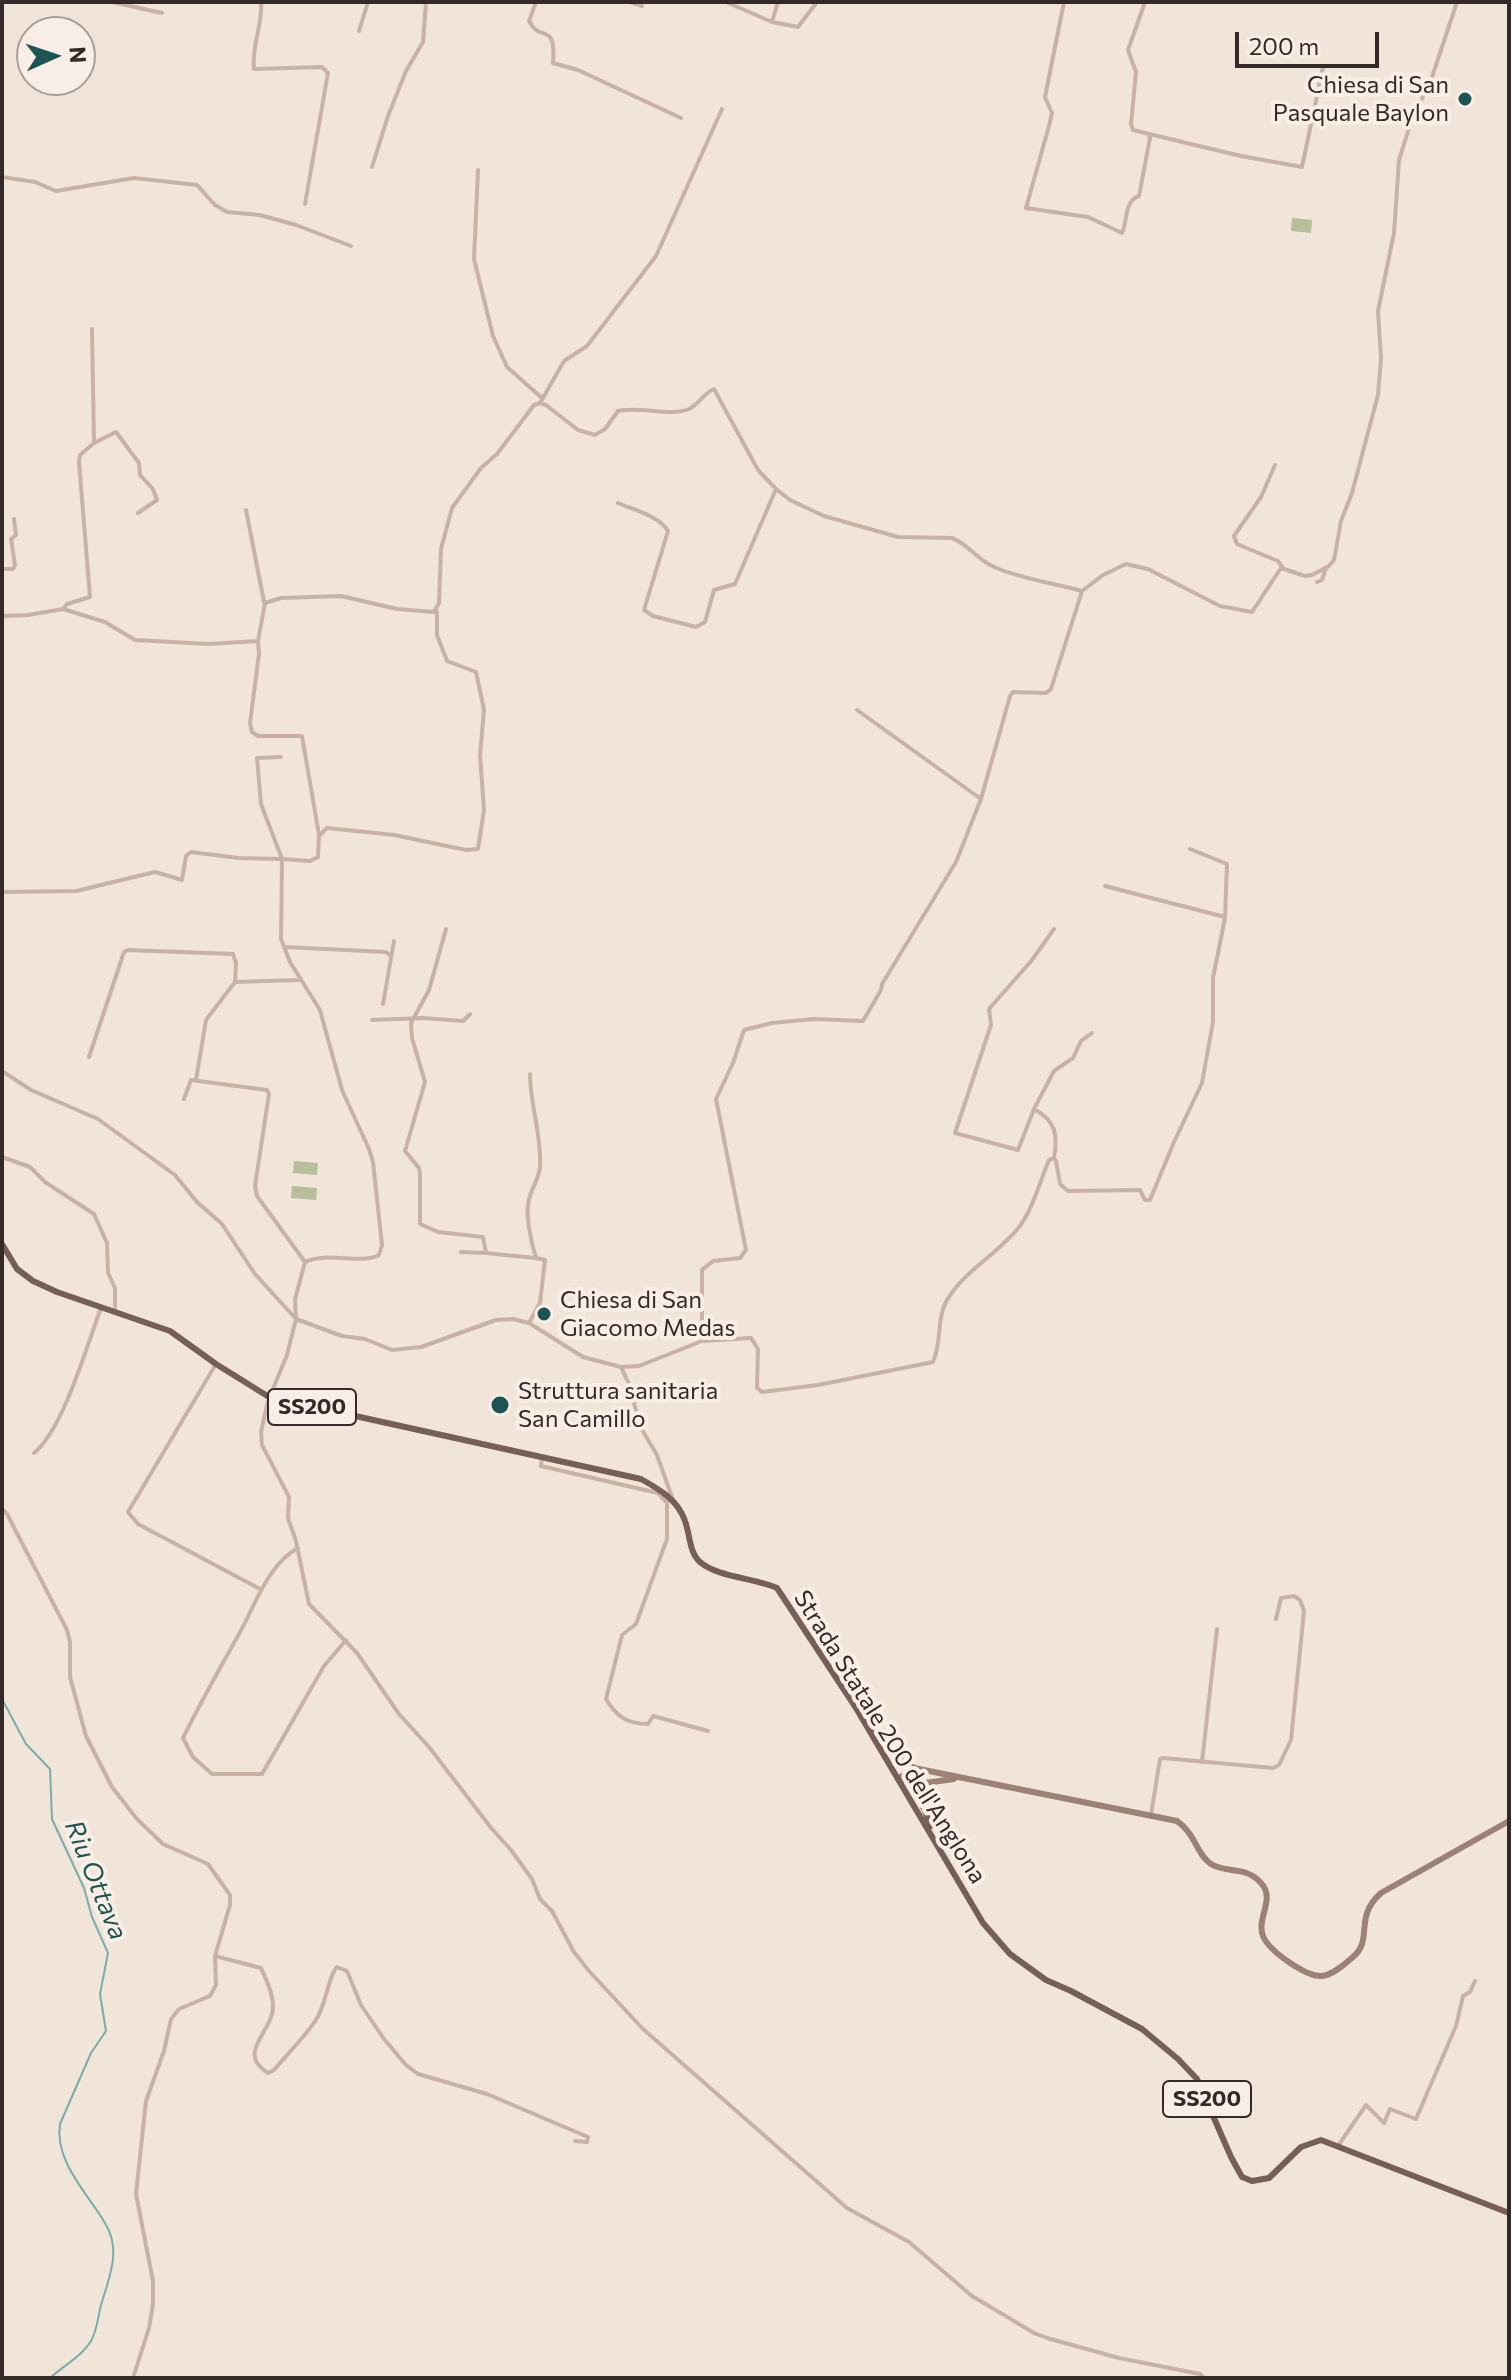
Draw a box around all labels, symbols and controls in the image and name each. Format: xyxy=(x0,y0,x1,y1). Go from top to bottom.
north arrow xyxy=(16,16,96,96)
scale bar xyxy=(1239,16,1383,66)
text: 200 m xyxy=(1249,31,1319,60)
text: N xyxy=(65,46,92,64)
place label: Chiesa di San Pasquale Baylon xyxy=(1273,71,1449,127)
marker: Chiesa di San Pasquale Baylon xyxy=(1456,90,1474,108)
place label: Chiesa di San Giacomo Medas xyxy=(560,1286,735,1342)
marker: Chiesa di San Giacomo Medas xyxy=(535,1305,553,1323)
place label: Struttura sanitaria San Camillo xyxy=(518,1377,718,1433)
road number: SS200 xyxy=(268,1389,356,1425)
marker: Struttura sanitaria San Camillo xyxy=(489,1394,511,1416)
street label: Strada Statale 200 dell'Anglona xyxy=(788,1585,992,1889)
water label: Riu Ottava xyxy=(58,1816,134,1944)
road number: SS200 xyxy=(1163,2081,1251,2117)

